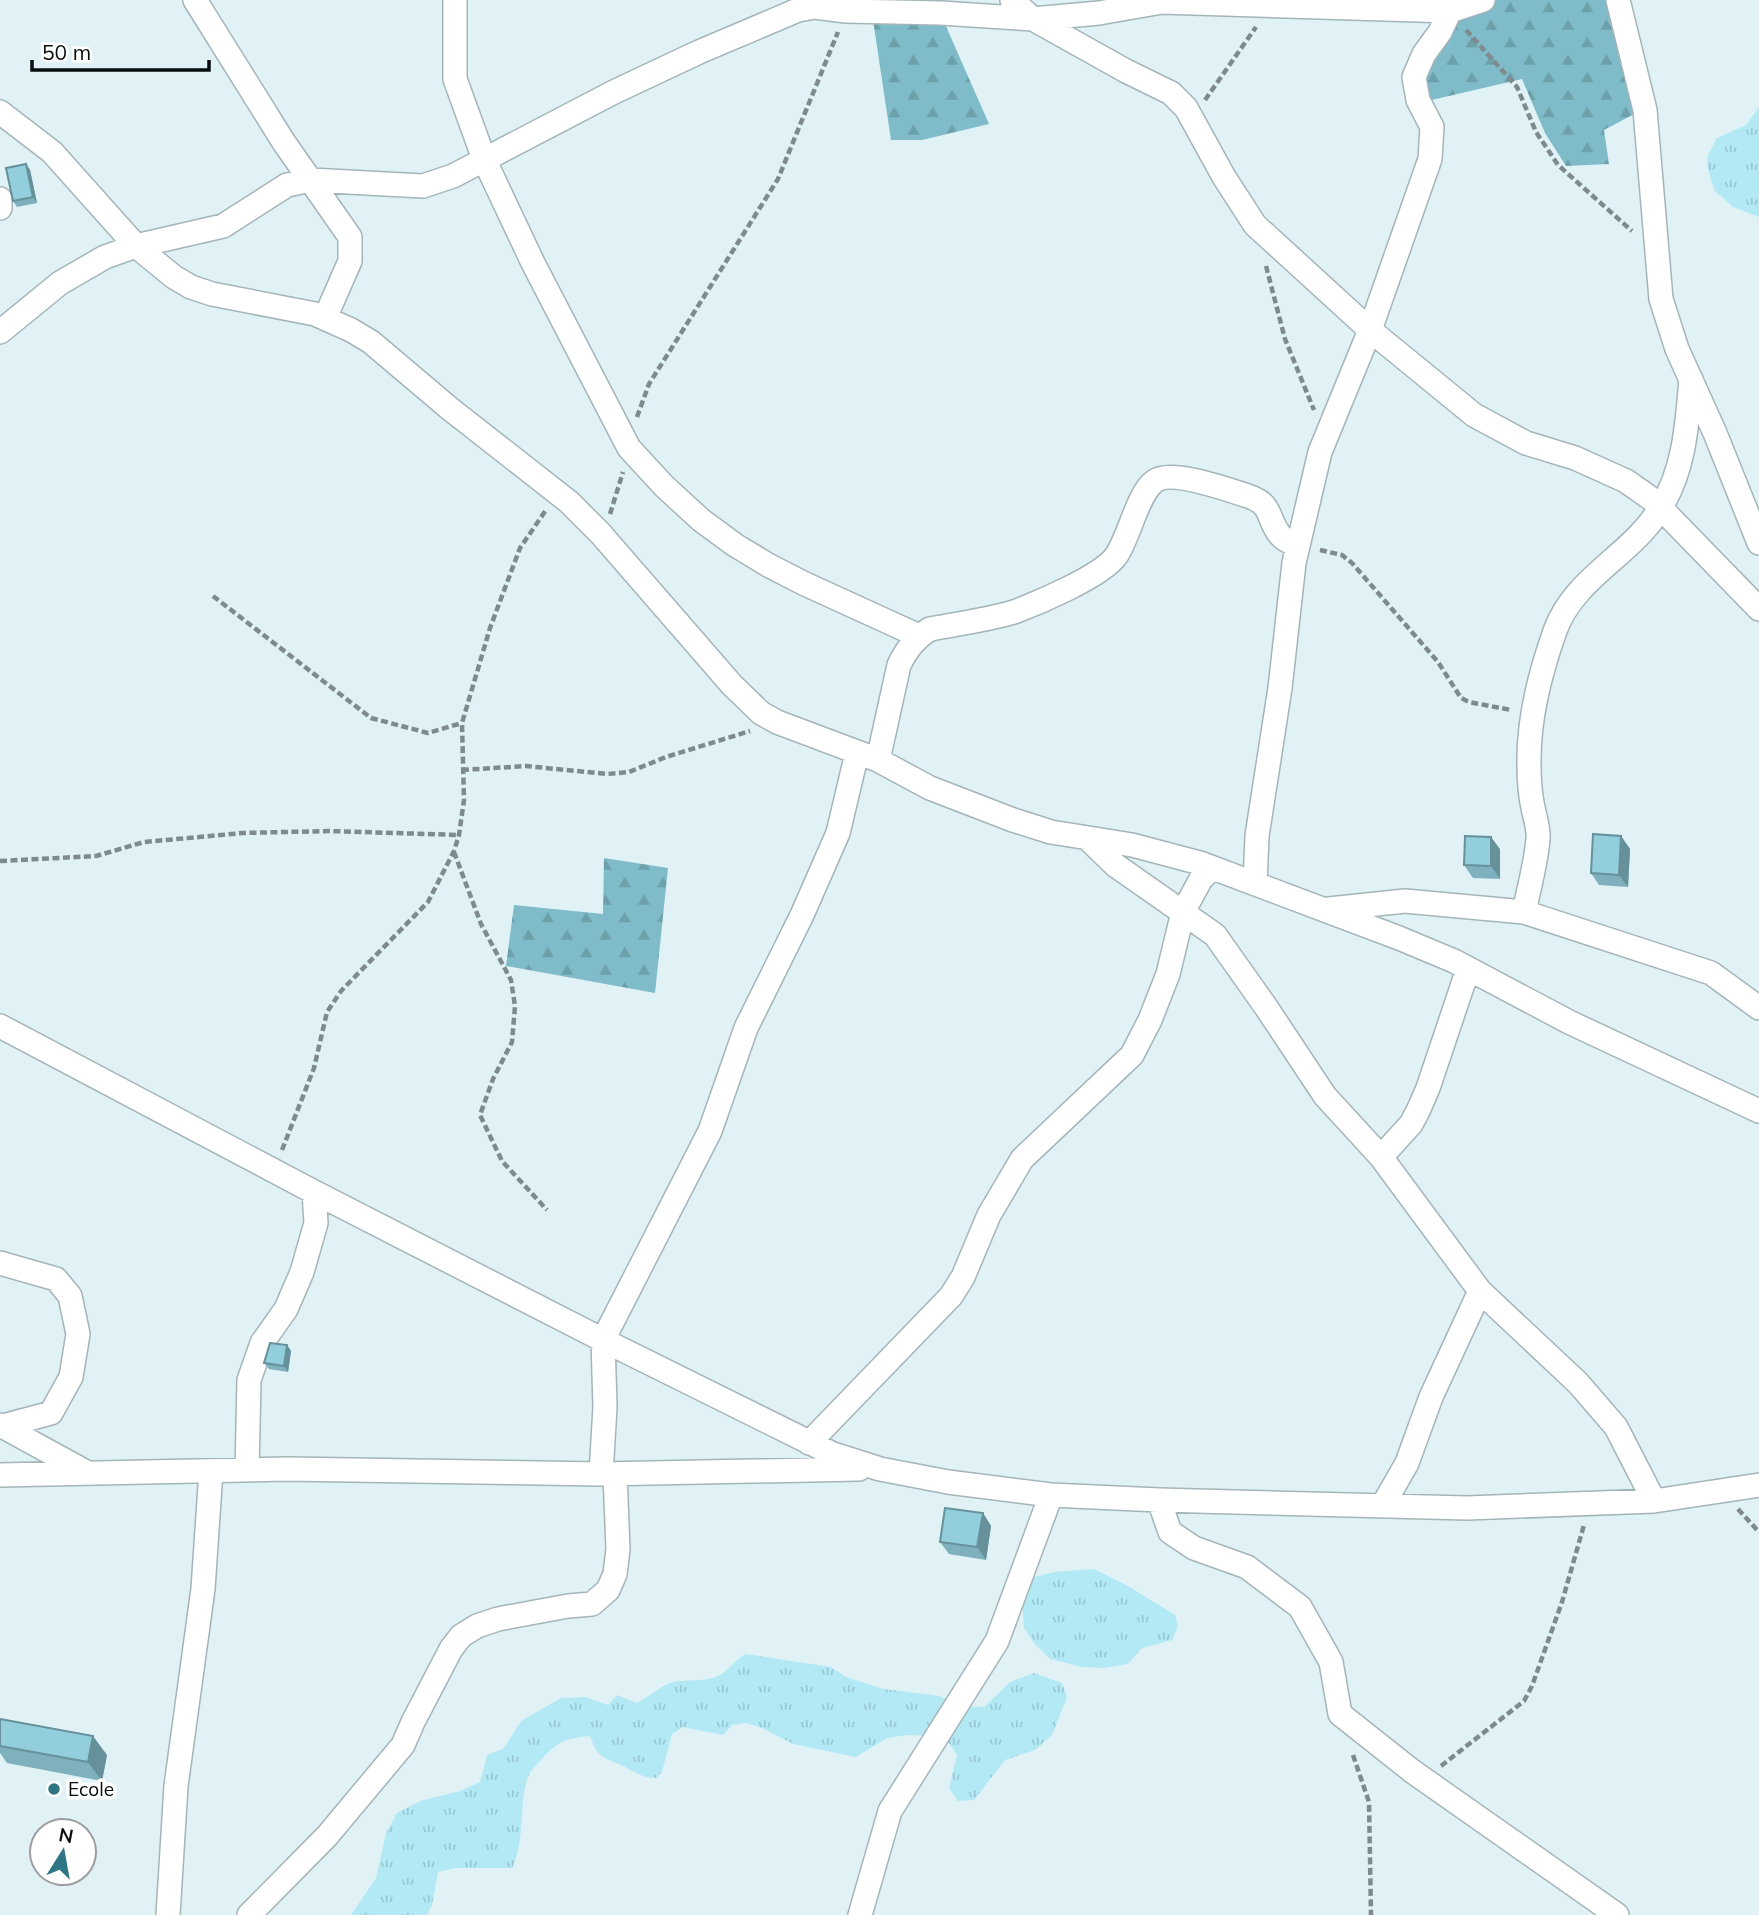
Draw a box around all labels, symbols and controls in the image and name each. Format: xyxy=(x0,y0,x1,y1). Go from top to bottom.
scale bar xyxy=(32,28,208,72)
text: 50 m xyxy=(42,39,91,65)
place label: Ecole xyxy=(68,1777,114,1801)
marker: Ecole xyxy=(46,1781,62,1797)
north arrow xyxy=(28,1817,98,1887)
text: N xyxy=(57,1822,76,1848)

